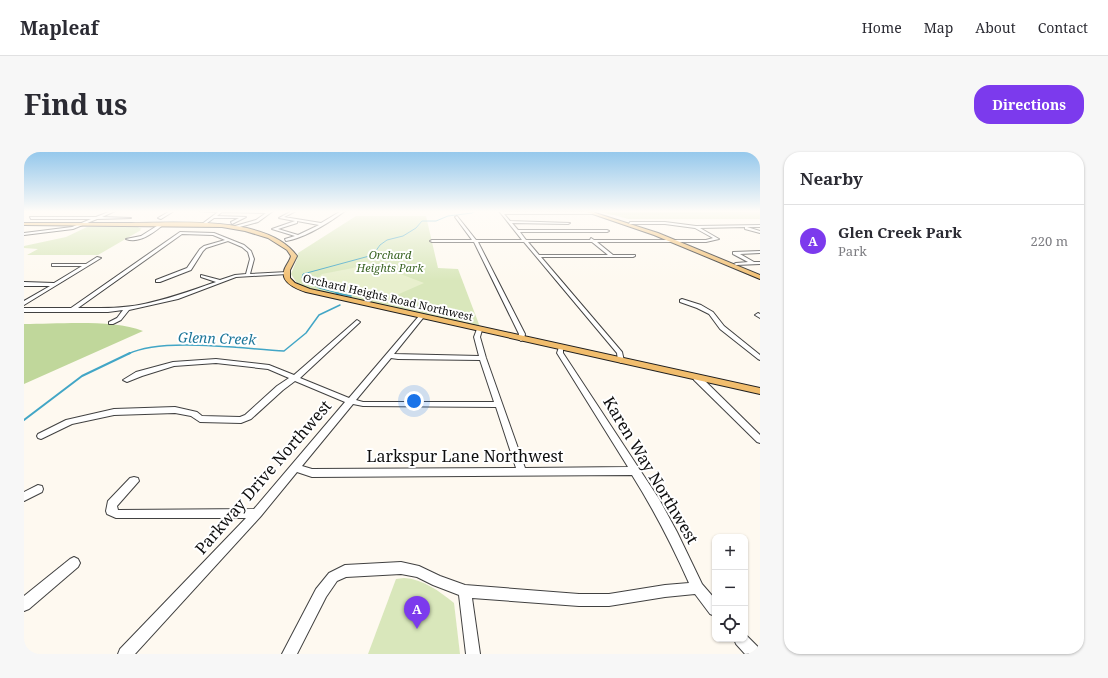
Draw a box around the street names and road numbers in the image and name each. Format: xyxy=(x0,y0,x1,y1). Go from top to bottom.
street label: Orchard Heights Road Northwest xyxy=(302,270,474,324)
street label: Karen Way Northwest xyxy=(598,392,704,548)
street label: Parkway Drive Northwest xyxy=(190,395,336,559)
street label: Larkspur Lane Northwest xyxy=(367,445,564,467)

